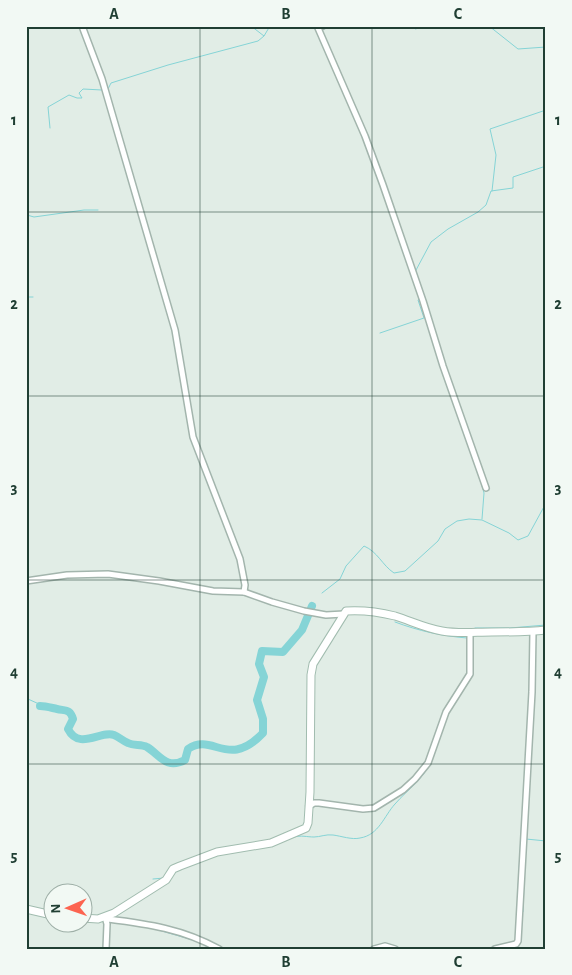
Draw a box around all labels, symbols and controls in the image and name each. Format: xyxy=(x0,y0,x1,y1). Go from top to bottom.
text: A xyxy=(109,6,119,22)
text: B xyxy=(281,6,291,22)
text: C xyxy=(454,6,463,22)
text: 1 xyxy=(11,112,17,128)
text: 1 xyxy=(555,112,561,128)
text: 2 xyxy=(10,296,18,312)
text: 2 xyxy=(554,296,562,312)
text: 3 xyxy=(11,480,18,496)
text: 3 xyxy=(555,480,562,496)
text: 4 xyxy=(10,664,18,680)
text: 4 xyxy=(554,664,562,680)
text: 5 xyxy=(11,848,18,864)
text: 5 xyxy=(555,848,562,864)
north arrow xyxy=(42,882,92,932)
text: N xyxy=(49,903,63,914)
text: A xyxy=(109,954,119,970)
text: B xyxy=(281,954,291,970)
text: C xyxy=(454,954,463,970)

